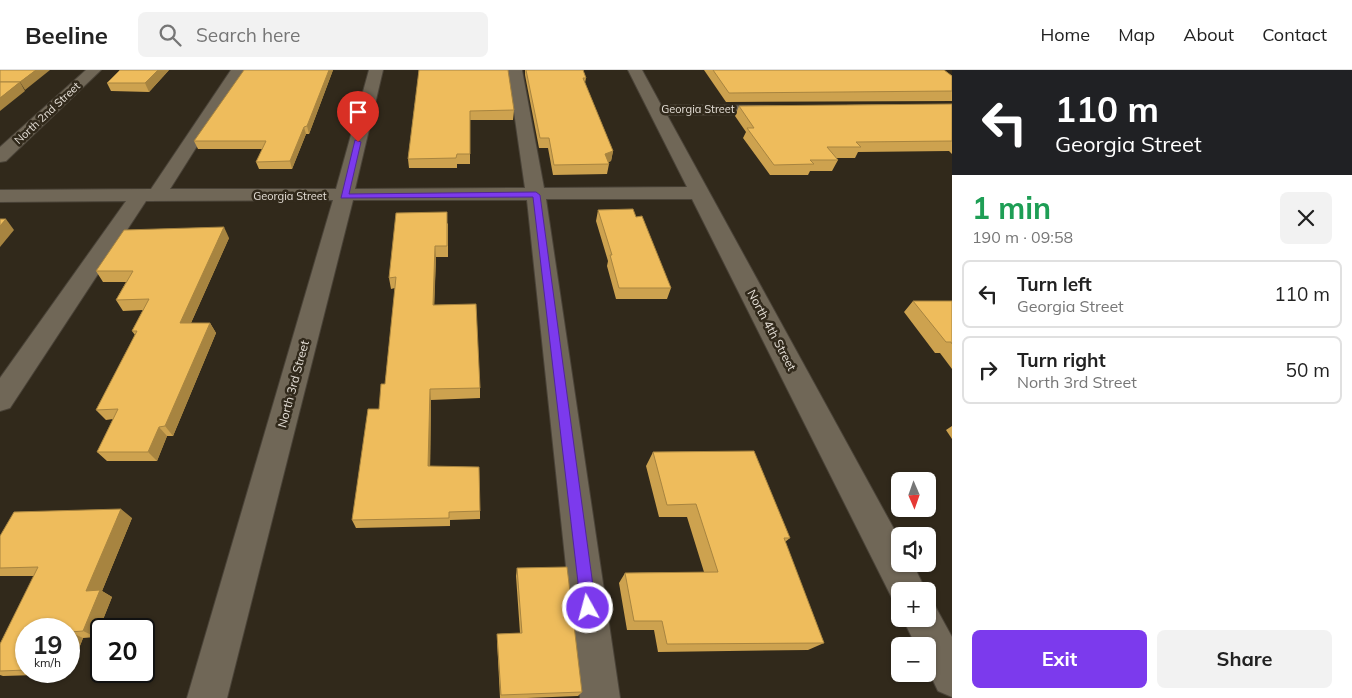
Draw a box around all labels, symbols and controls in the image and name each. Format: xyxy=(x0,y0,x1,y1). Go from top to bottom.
search box xyxy=(138,12,488,57)
text: Beeline xyxy=(25,20,108,50)
icon: search xyxy=(156,21,184,49)
text: Search here xyxy=(196,23,300,47)
text: Home xyxy=(1040,23,1090,46)
text: Map xyxy=(1118,23,1155,46)
text: About xyxy=(1183,23,1234,46)
text: Contact xyxy=(1262,23,1327,46)
street label: North 2nd Street xyxy=(11,79,83,147)
text: 110 m xyxy=(1055,87,1159,131)
icon: left xyxy=(972,90,1037,155)
pin xyxy=(337,91,379,142)
icon: arrive xyxy=(344,98,372,126)
street label: Georgia Street xyxy=(661,102,735,116)
text: Georgia Street xyxy=(1055,130,1202,158)
street label: Georgia Street xyxy=(253,189,327,203)
text: 1 min xyxy=(972,189,1051,227)
button: close xyxy=(1280,192,1332,244)
text: 190 m · 09:58 xyxy=(972,227,1073,247)
text: Turn left xyxy=(1017,272,1092,296)
icon: left xyxy=(974,280,1002,308)
text: 110 m xyxy=(1274,282,1330,306)
street label: North 4th Street xyxy=(744,287,800,373)
text: Georgia Street xyxy=(1017,296,1124,316)
street label: North 3rd Street xyxy=(274,339,312,429)
text: Turn right xyxy=(1017,348,1106,372)
icon: right xyxy=(974,356,1002,384)
text: 50 m xyxy=(1286,358,1330,382)
text: North 3rd Street xyxy=(1017,372,1137,392)
north arrow xyxy=(891,472,936,518)
map controls xyxy=(891,472,936,682)
button: sound xyxy=(891,527,936,572)
position arrow xyxy=(561,581,613,633)
button: + xyxy=(891,582,936,627)
speed limit sign: 20 xyxy=(90,618,155,683)
text: 19 xyxy=(32,629,63,660)
button: Exit xyxy=(972,630,1147,688)
button: Share xyxy=(1157,630,1332,688)
button: − xyxy=(891,637,936,682)
text: km/h xyxy=(34,655,61,670)

